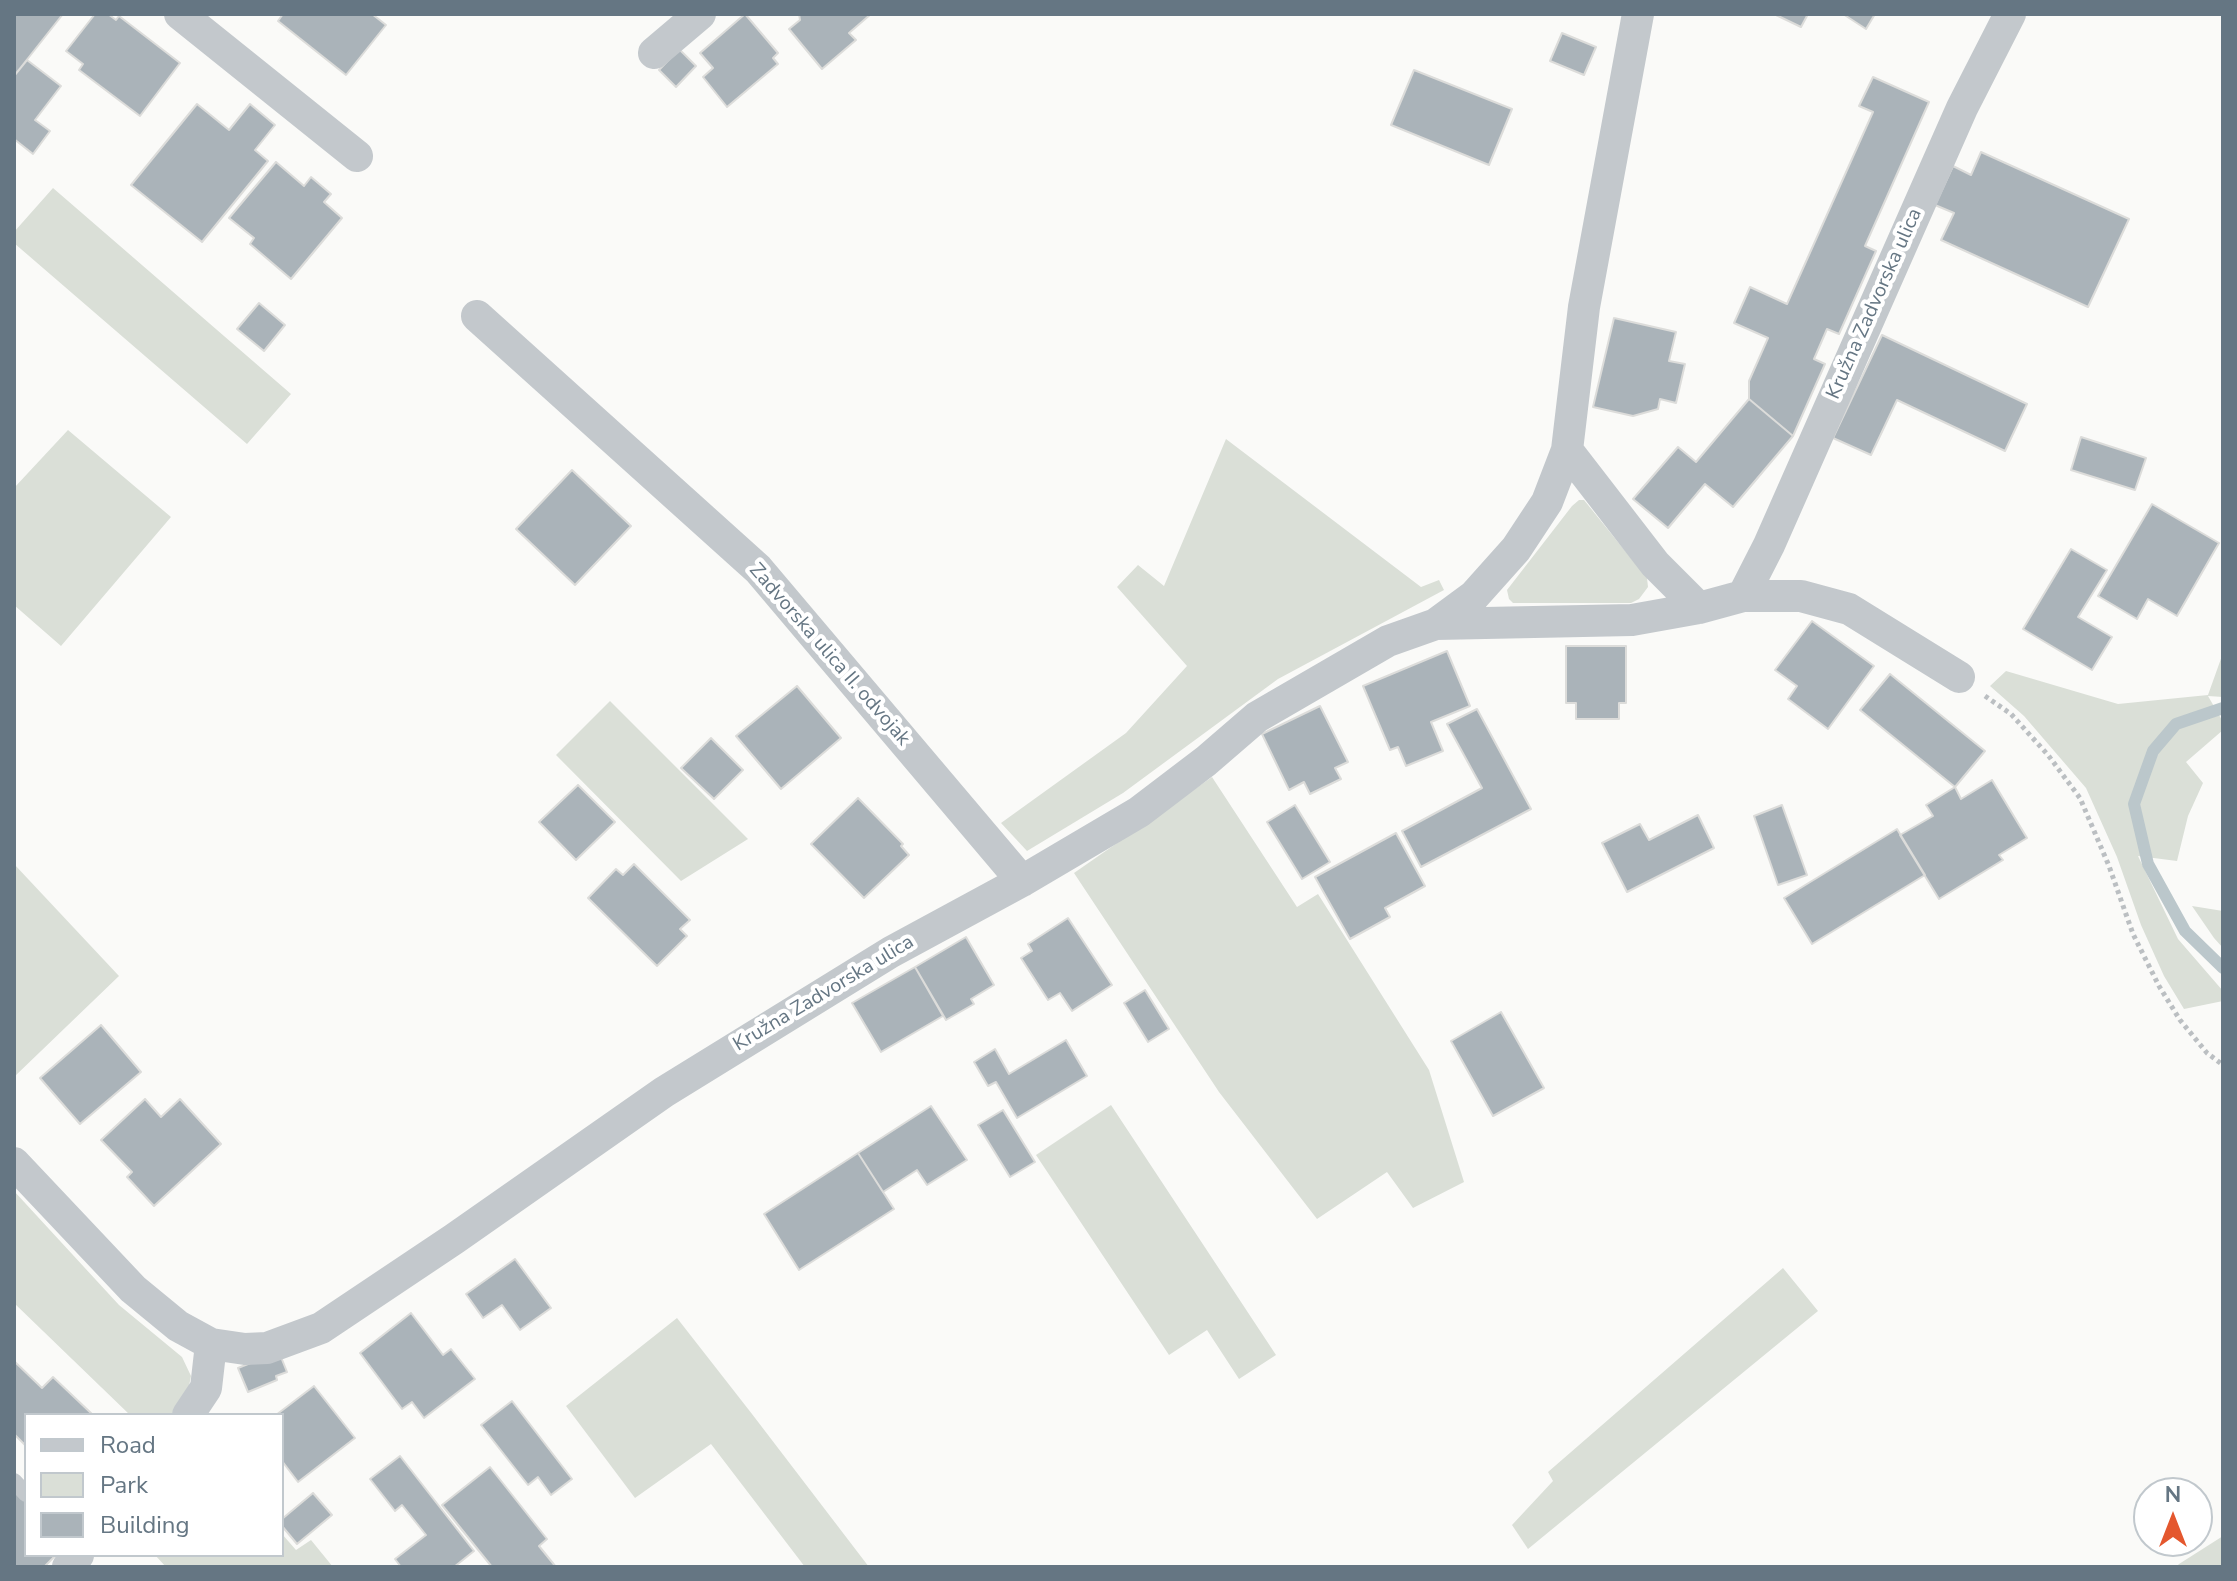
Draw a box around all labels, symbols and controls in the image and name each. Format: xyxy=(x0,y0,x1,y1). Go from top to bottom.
street label: Kružna Zadvorska ulica xyxy=(1822,205,1928,403)
street label: Zadvorska ulica II. odvojak xyxy=(743,559,915,751)
street label: Kružna Zadvorska ulica xyxy=(729,931,919,1057)
legend xyxy=(24,1413,284,1557)
text: Road xyxy=(100,1429,156,1461)
text: Park xyxy=(100,1469,148,1501)
north arrow xyxy=(2133,1477,2213,1557)
text: N xyxy=(2165,1480,2181,1510)
text: Building xyxy=(100,1509,190,1541)

